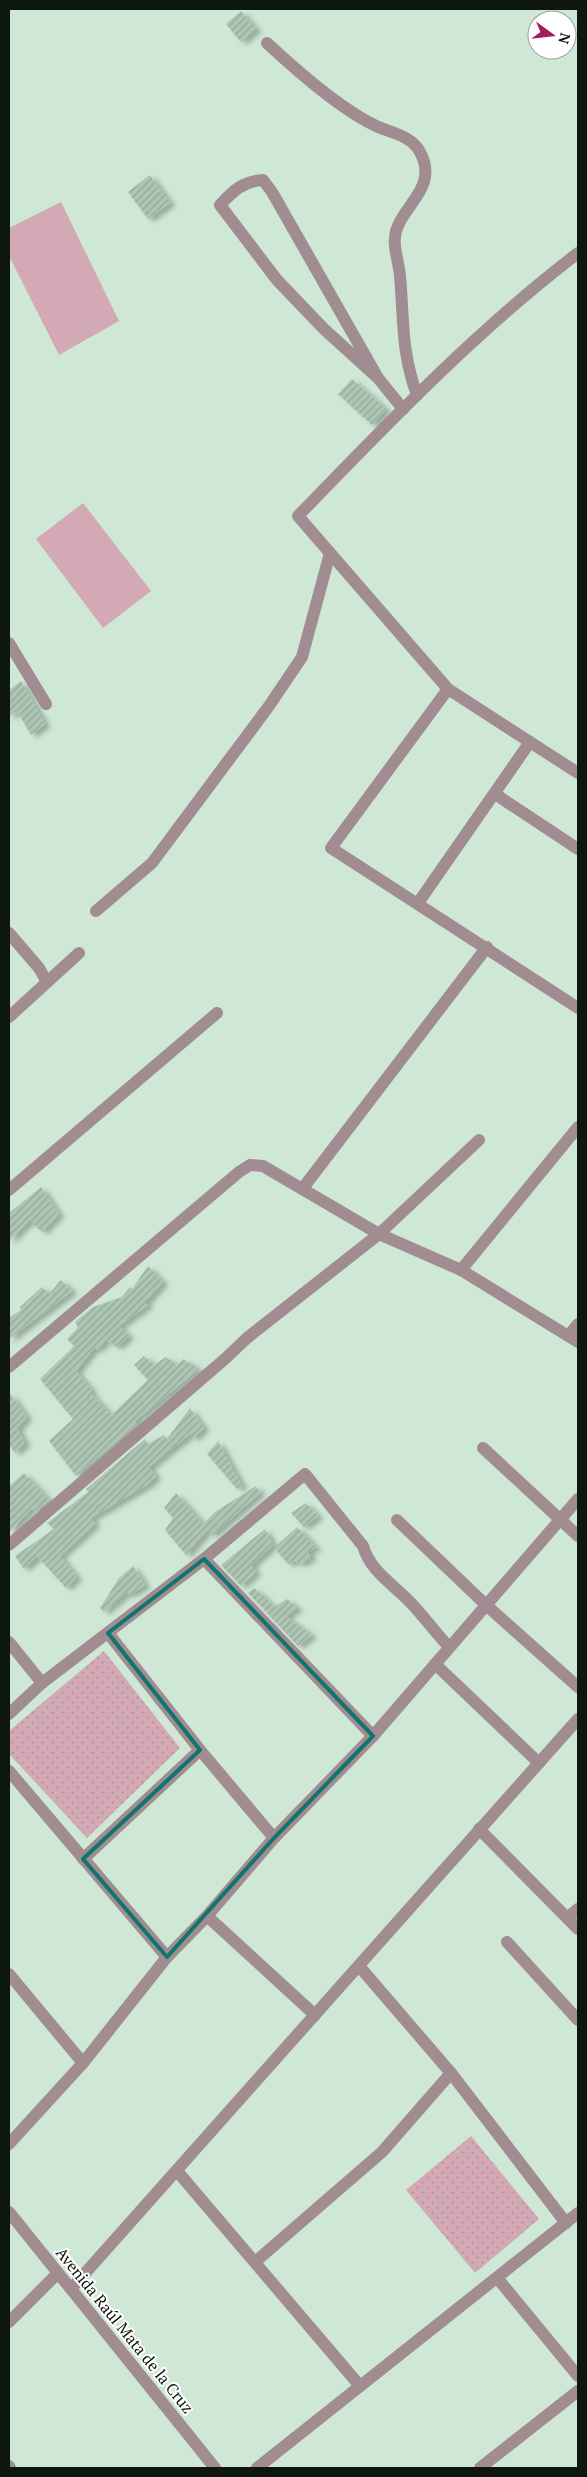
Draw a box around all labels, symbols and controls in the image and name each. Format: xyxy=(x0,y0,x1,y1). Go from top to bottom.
north arrow xyxy=(527,10,577,60)
text: N xyxy=(554,31,576,46)
street label: Avenida Raúl Mata de la Cruz xyxy=(51,2242,199,2418)

